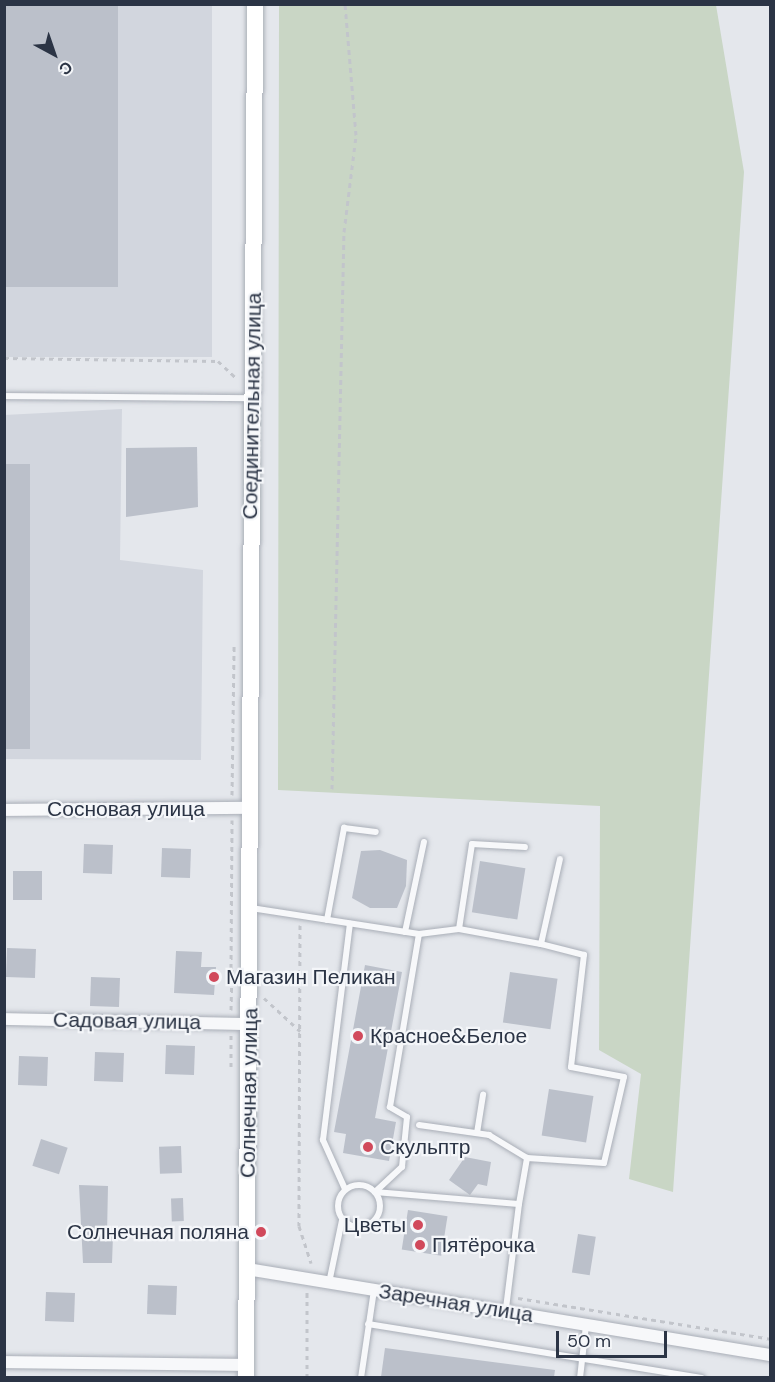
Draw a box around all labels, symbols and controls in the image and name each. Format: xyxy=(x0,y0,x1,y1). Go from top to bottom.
north arrow xyxy=(24,24,84,84)
text: С xyxy=(55,56,77,80)
street label: Соединительная улица xyxy=(237,292,267,520)
street label: Сосновая улица xyxy=(47,796,205,822)
place label: Магазин Пеликан xyxy=(226,964,396,990)
marker: Магазин Пеликан xyxy=(207,970,221,984)
street label: Садовая улица xyxy=(53,1007,201,1035)
street label: Солнечная улица xyxy=(235,1008,263,1178)
place label: Красное&Белое xyxy=(370,1023,527,1049)
marker: Красное&Белое xyxy=(351,1029,365,1043)
place label: Скульптр xyxy=(380,1134,470,1160)
marker: Скульптр xyxy=(361,1140,375,1154)
place label: Цветы xyxy=(344,1212,406,1238)
marker: Цветы xyxy=(411,1218,425,1232)
place label: Солнечная поляна xyxy=(67,1219,249,1245)
marker: Солнечная поляна xyxy=(254,1225,268,1239)
place label: Пятёрочка xyxy=(432,1232,535,1258)
marker: Пятёрочка xyxy=(413,1238,427,1252)
street label: Заречная улица xyxy=(377,1278,535,1328)
scale bar xyxy=(559,1319,670,1357)
text: 50 m xyxy=(567,1329,611,1353)

